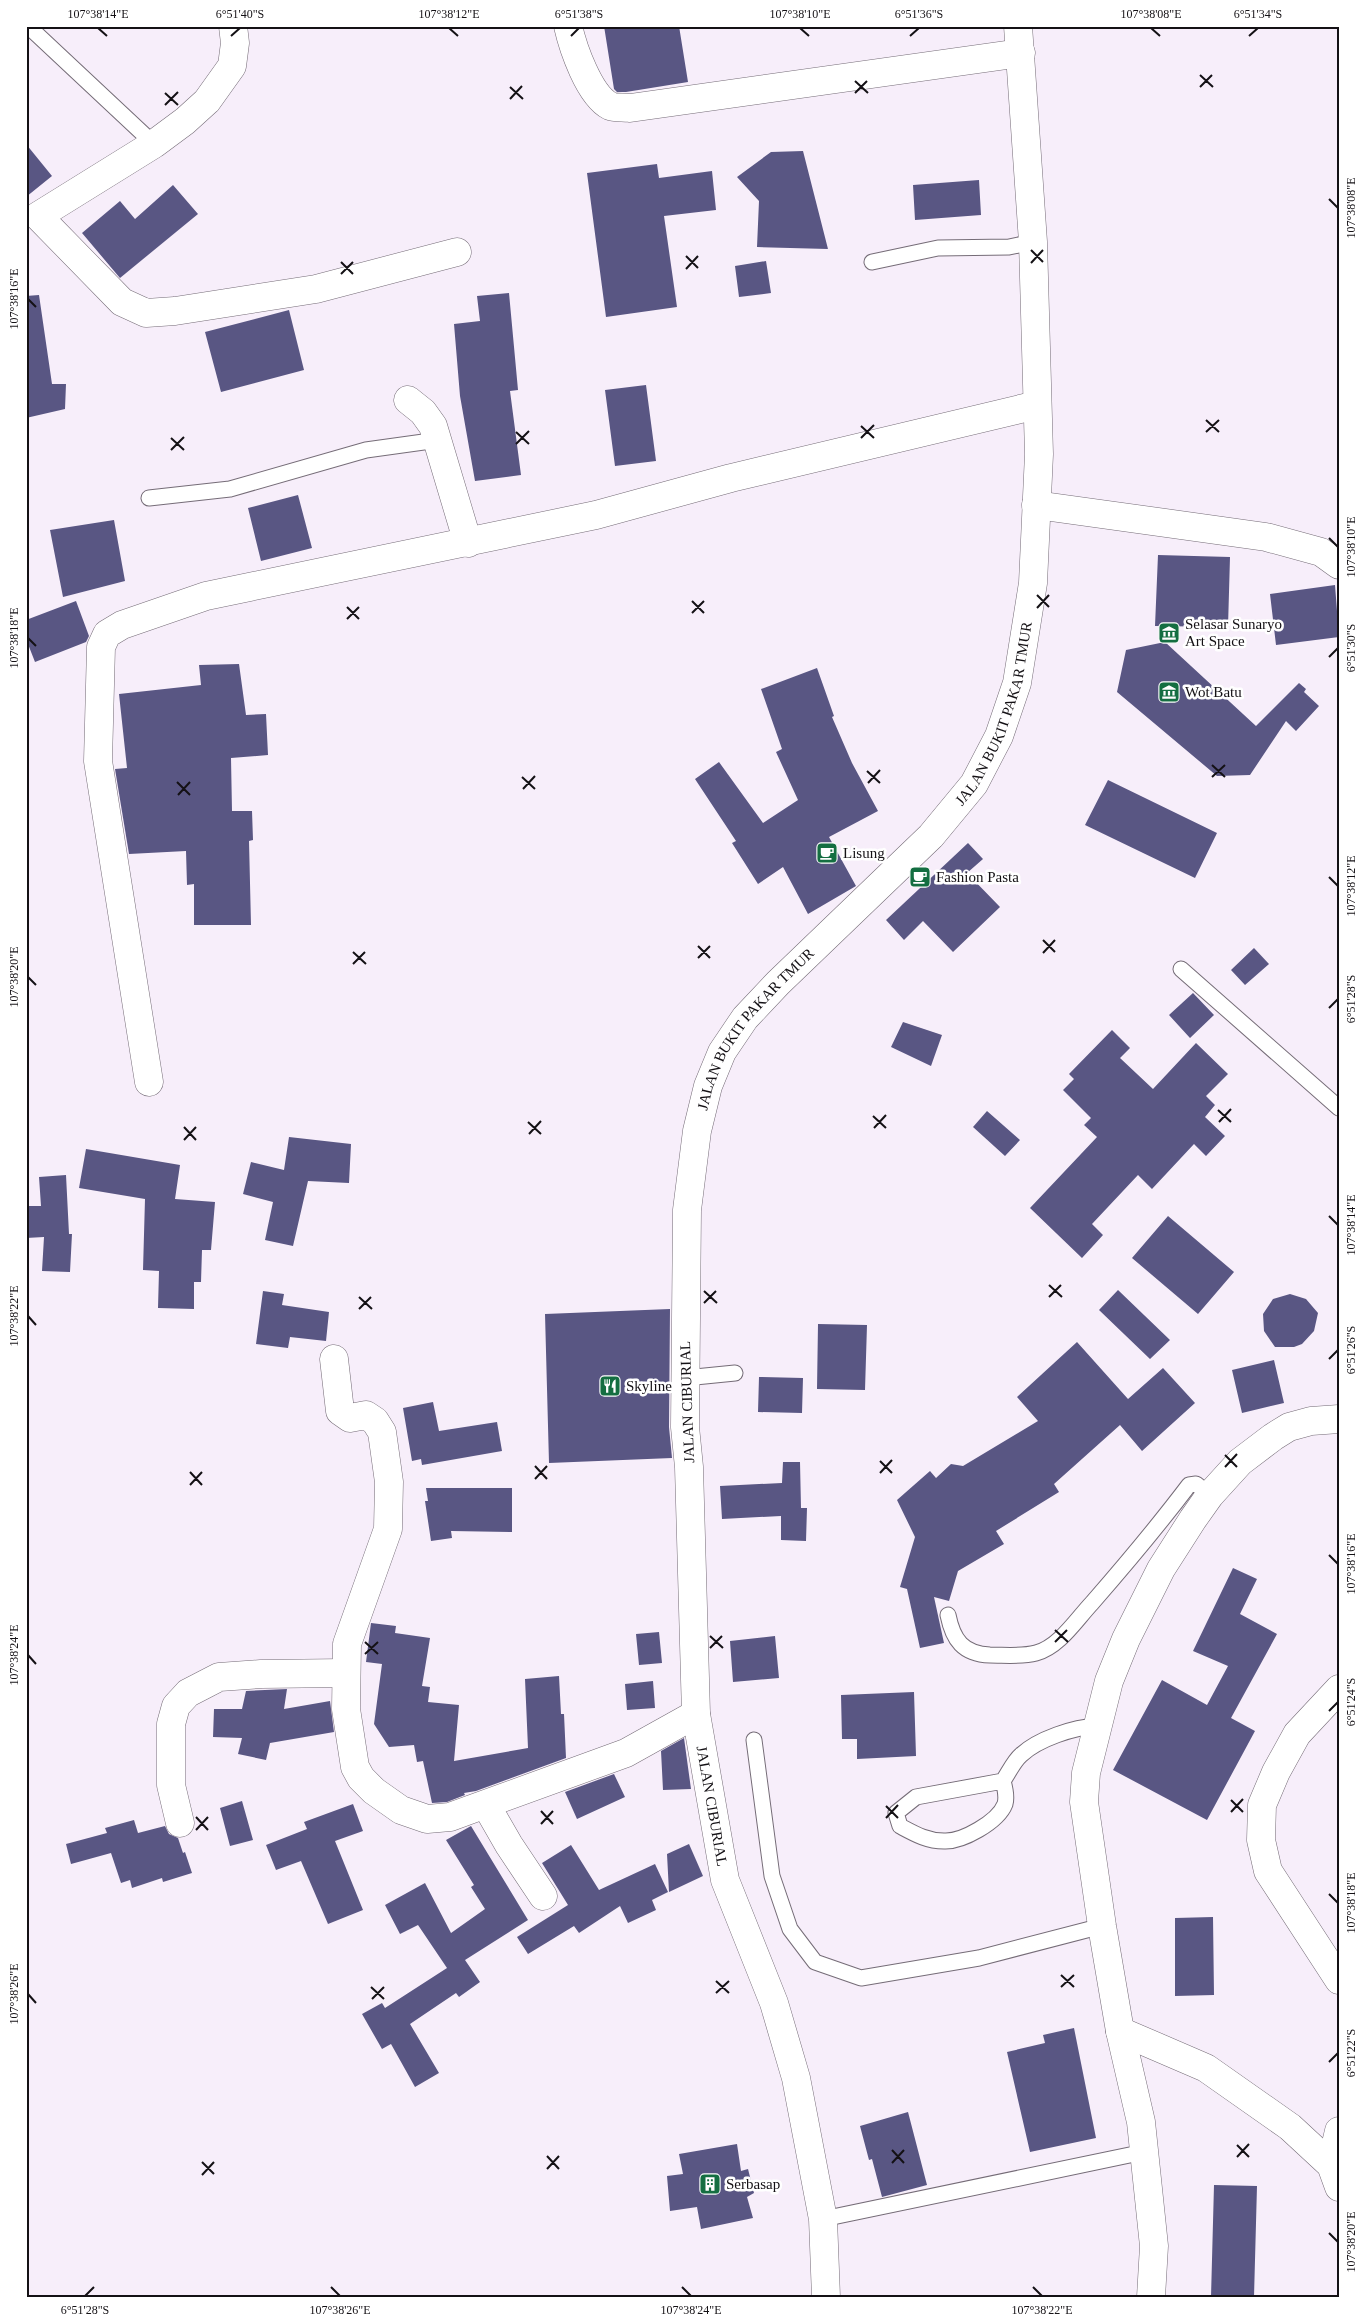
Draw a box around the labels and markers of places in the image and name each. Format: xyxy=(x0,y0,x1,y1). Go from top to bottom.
place label: Selasar Sunaryo Art Space xyxy=(1185,616,1282,649)
museum icon: Selasar Sunaryo Art Space xyxy=(1157,621,1181,645)
museum icon: Wot Batu xyxy=(1157,680,1181,704)
place label: Wot Batu xyxy=(1185,684,1242,700)
cafe icon: Lisung xyxy=(815,841,839,865)
place label: Lisung xyxy=(843,845,885,861)
cafe icon: Fashion Pasta xyxy=(908,865,932,889)
place label: Fashion Pasta xyxy=(936,869,1019,885)
restaurant icon: Skyline xyxy=(598,1374,622,1398)
place label: Skyline xyxy=(626,1378,672,1394)
building icon: Serbasap xyxy=(698,2172,722,2196)
place label: Serbasap xyxy=(726,2176,780,2192)

